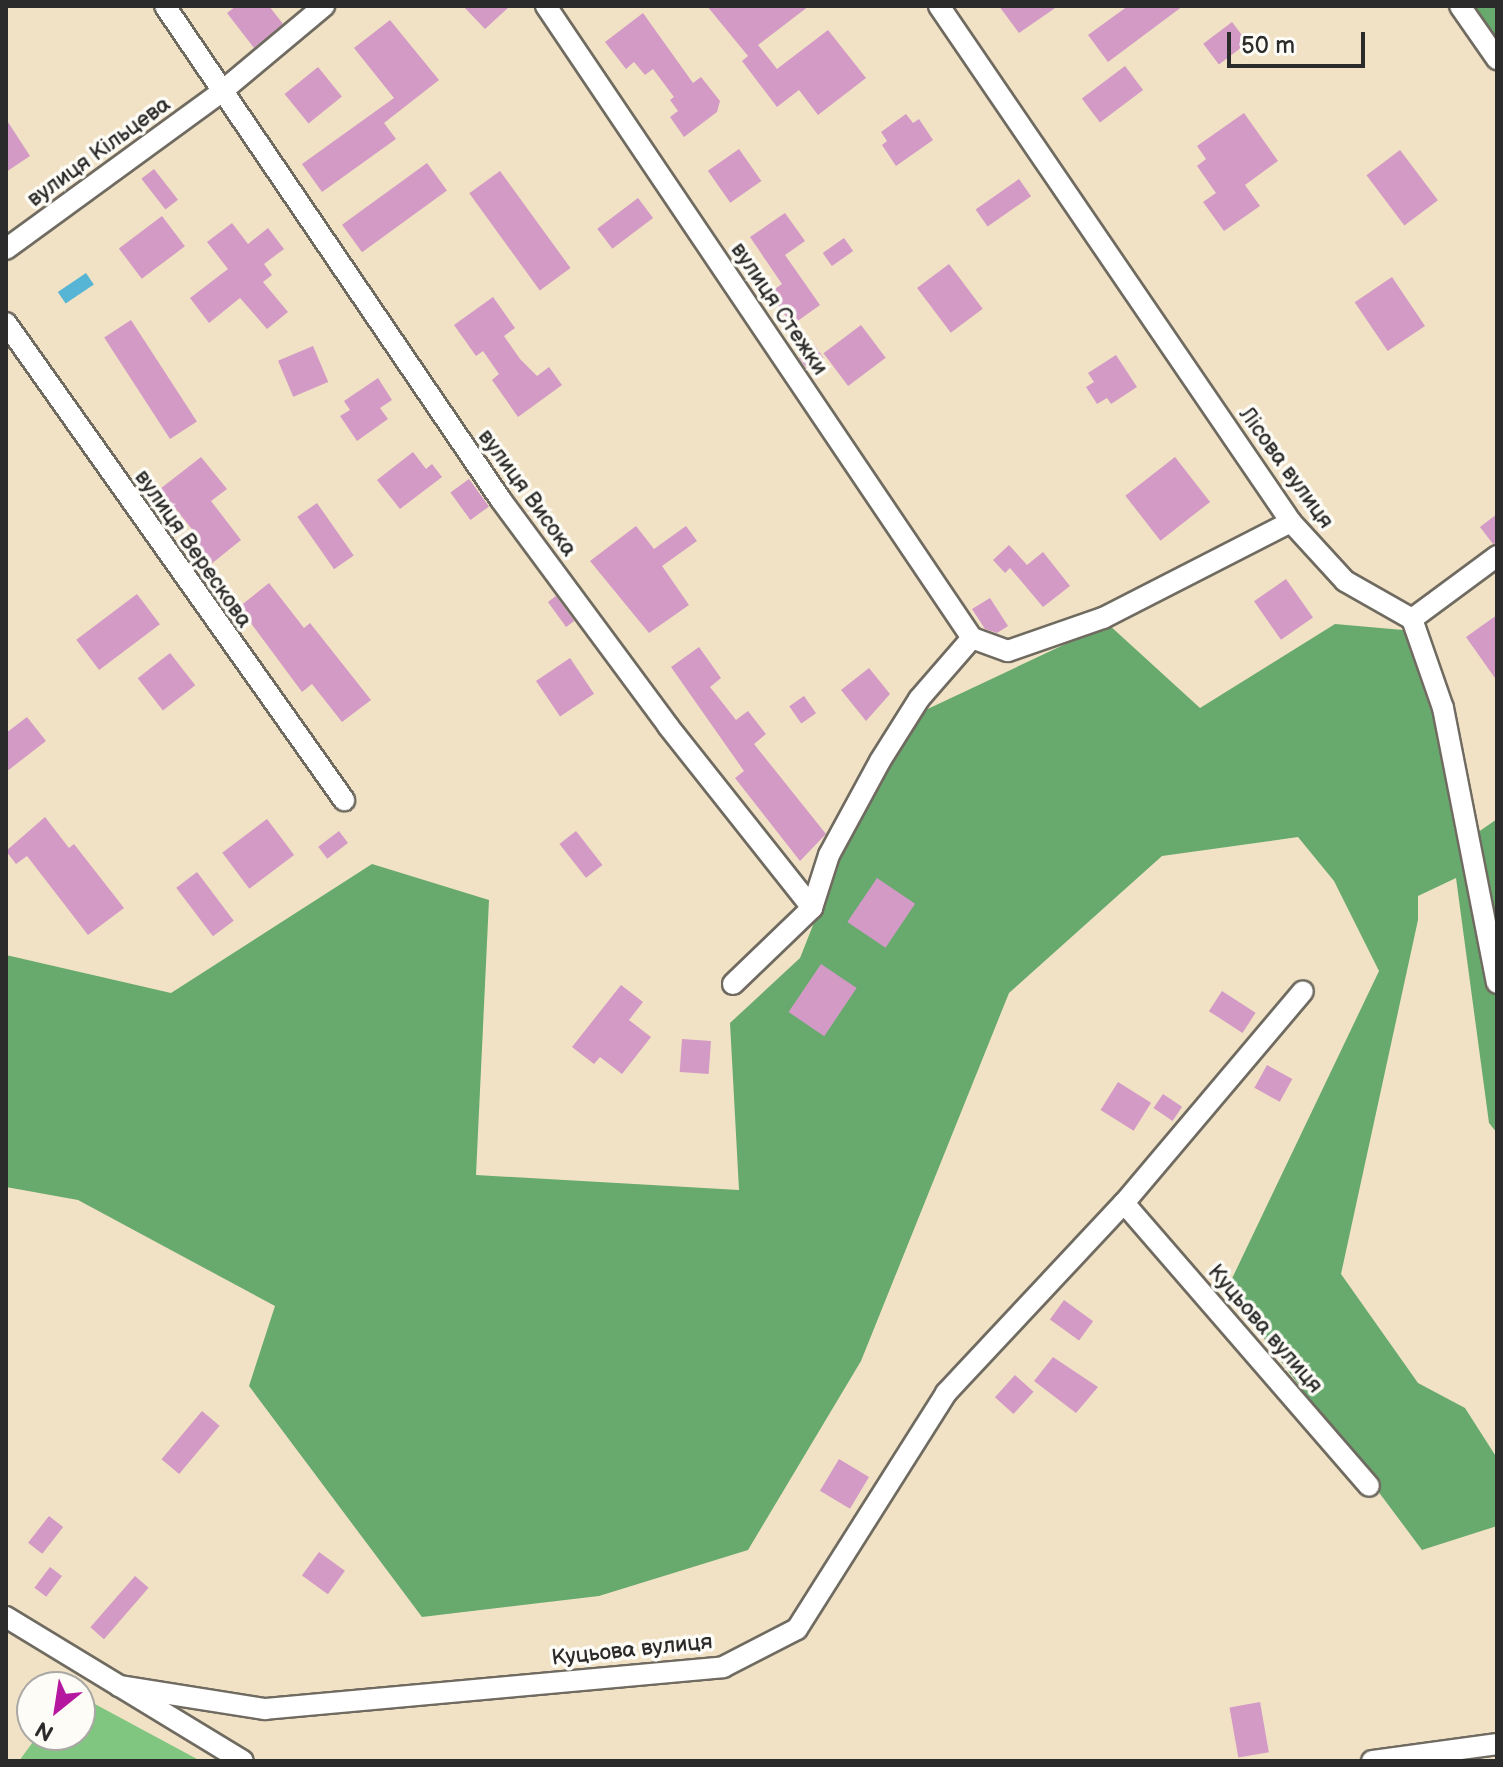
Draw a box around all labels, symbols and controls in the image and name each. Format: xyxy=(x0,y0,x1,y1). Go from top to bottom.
scale bar xyxy=(1231,16,1369,66)
text: 50 m xyxy=(1241,31,1295,60)
street label: вулиця Кільцева xyxy=(22,91,176,213)
street label: вулиця Стежки xyxy=(725,238,833,380)
street label: Лісова вулиця xyxy=(1233,402,1339,534)
street label: вулиця Висока xyxy=(472,424,582,562)
street label: вулиця Верескова xyxy=(129,465,257,633)
street label: Куцьова вулиця xyxy=(1202,1259,1328,1399)
street label: Куцьова вулиця xyxy=(550,1628,714,1672)
north arrow xyxy=(16,1671,96,1751)
text: N xyxy=(31,1715,59,1746)

